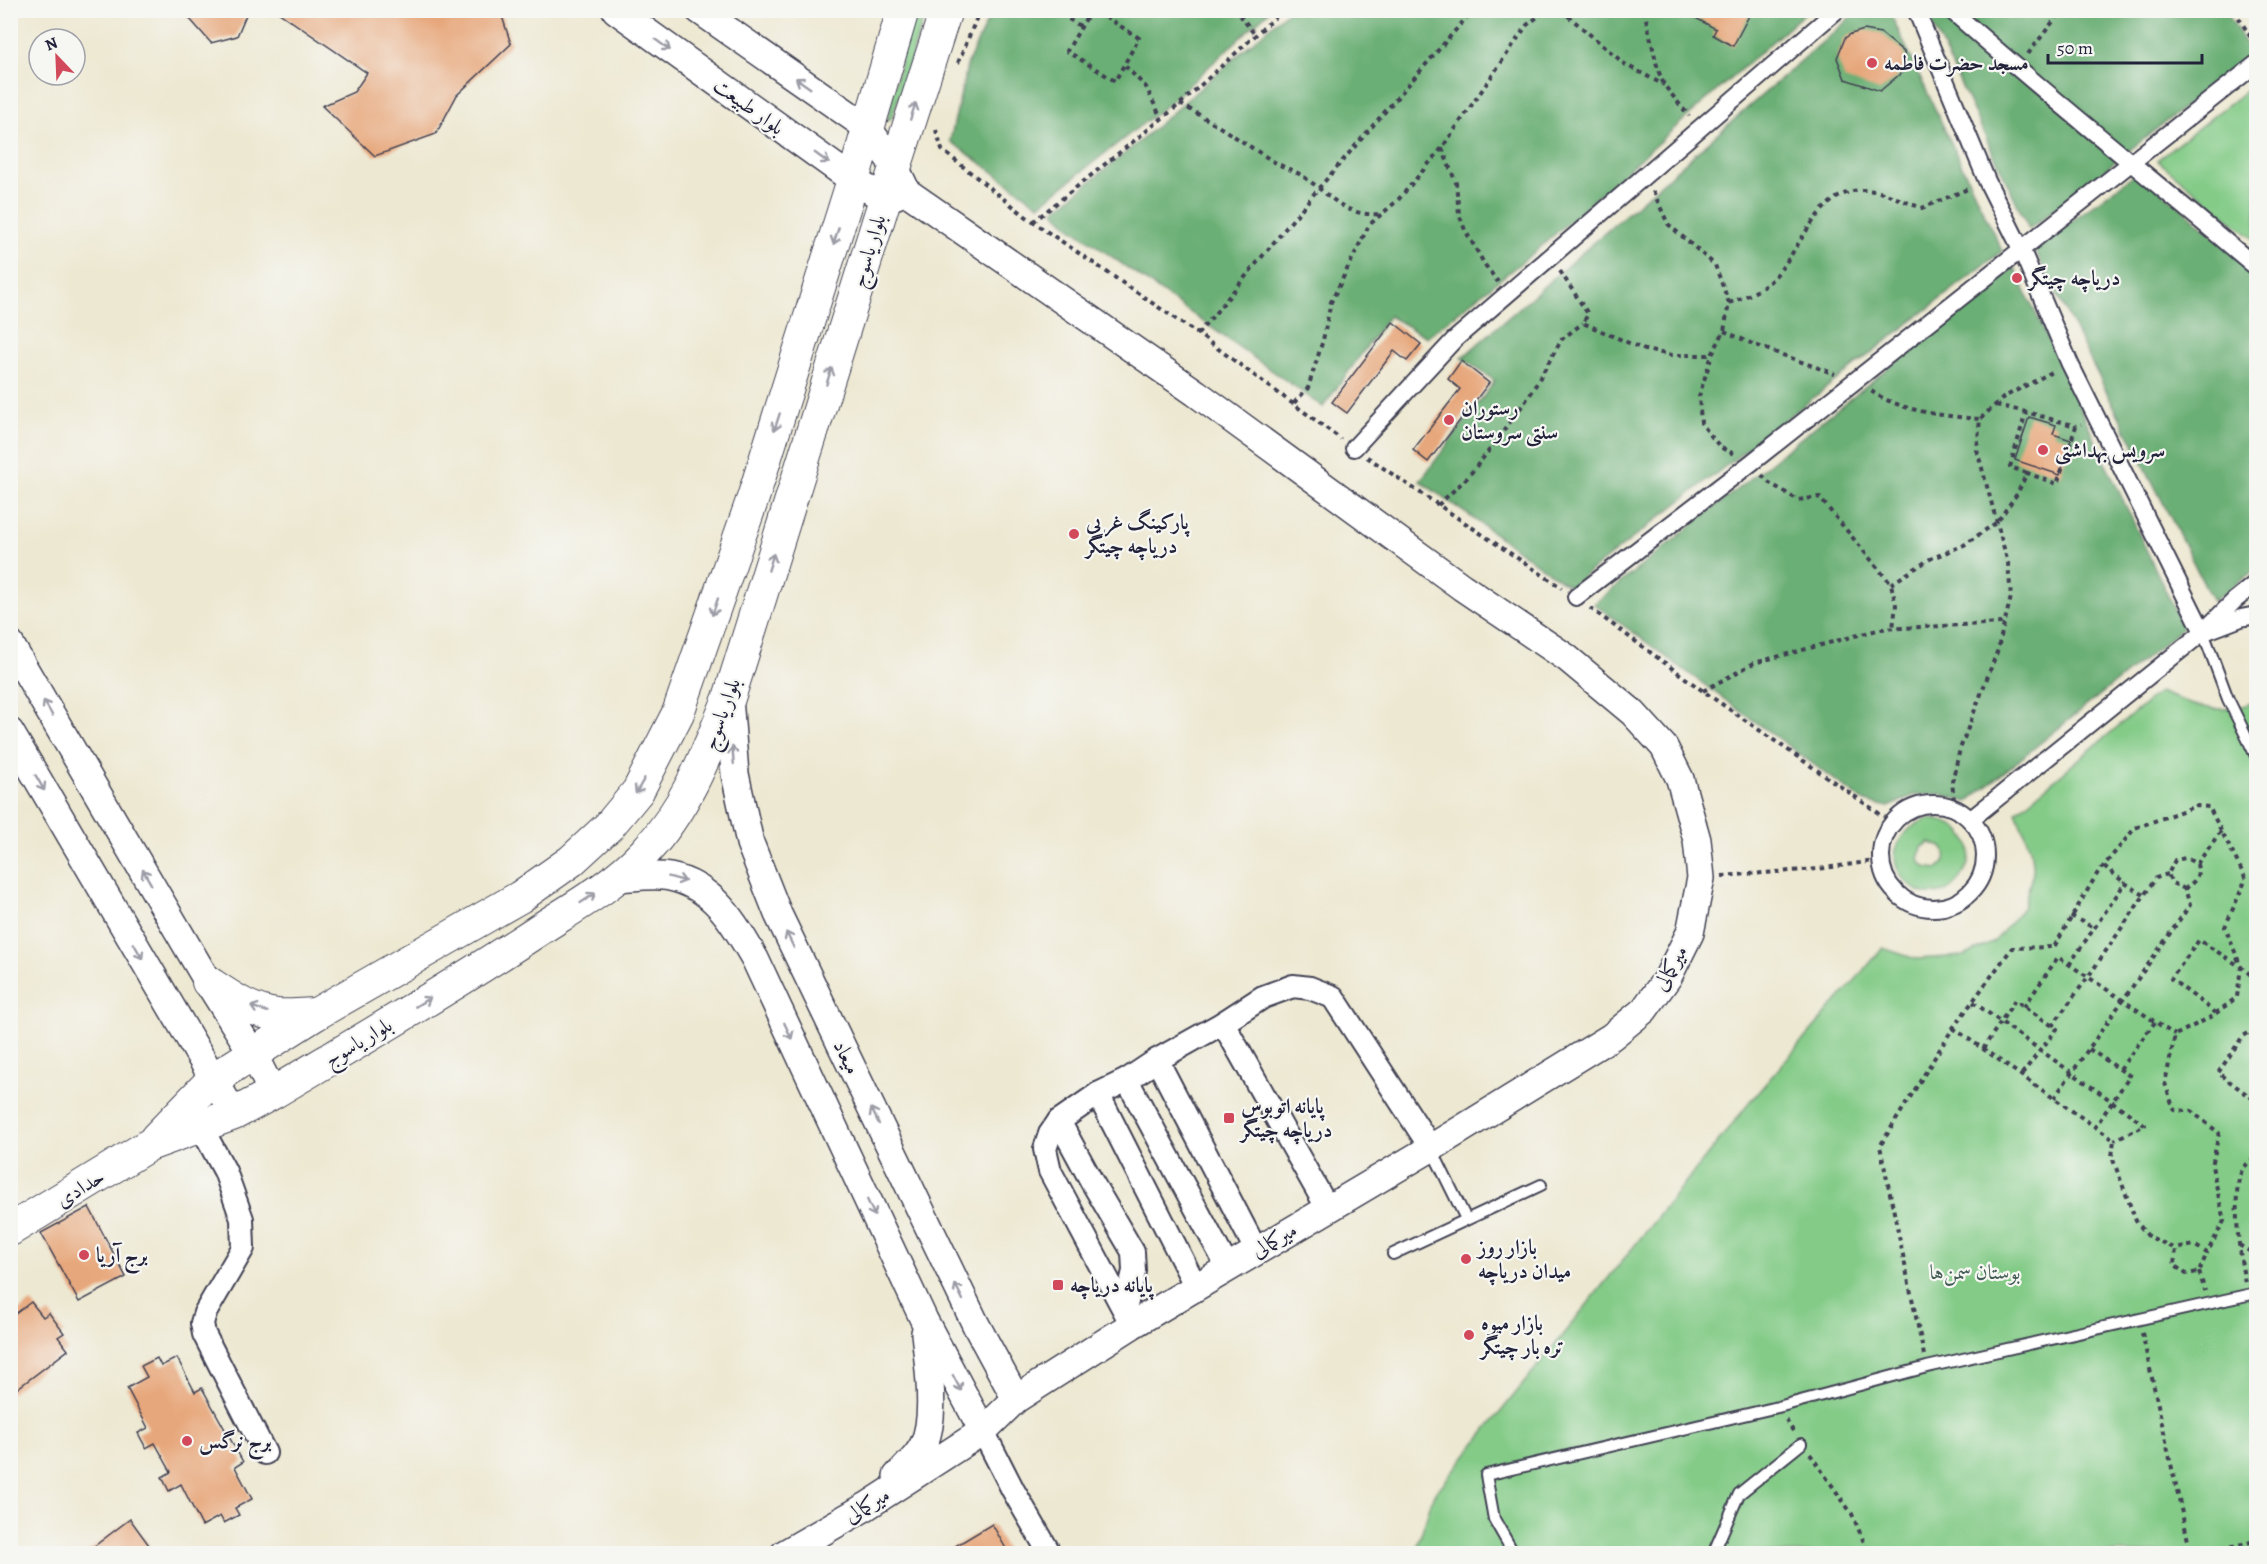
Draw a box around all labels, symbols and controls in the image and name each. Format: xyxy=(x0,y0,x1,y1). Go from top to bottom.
north arrow xyxy=(27,27,87,87)
scale bar xyxy=(2048,27,2202,65)
text: N xyxy=(42,32,62,57)
text: 50 m xyxy=(2057,36,2093,60)
one-way arrow xyxy=(655,38,671,51)
place label: مسجد حضرت فاطمه xyxy=(1884,49,2029,77)
marker: مسجد حضرت فاطمه xyxy=(1865,56,1879,70)
street label: بلوار طبیعت xyxy=(708,71,790,141)
one-way arrow xyxy=(796,77,812,89)
one-way arrow xyxy=(908,102,919,121)
one-way arrow xyxy=(813,152,830,164)
street label: بلوار یاسوج xyxy=(844,211,897,292)
one-way arrow xyxy=(829,226,840,245)
place label: دریاچه چیتگر xyxy=(2027,264,2120,293)
marker: دریاچه چیتگر xyxy=(2010,271,2024,285)
one-way arrow xyxy=(824,367,835,386)
place label: رستوران سنتی سروستان xyxy=(1461,394,1558,447)
one-way arrow xyxy=(770,412,781,431)
marker: رستوران سنتی سروستان xyxy=(1442,413,1456,427)
place label: سرویس بهداشتی xyxy=(2055,436,2165,465)
marker: سرویس بهداشتی xyxy=(2036,443,2050,457)
place label: پارکینگ غربی دریاچه چیتگر xyxy=(1084,508,1191,561)
marker: پارکینگ غربی دریاچه چیتگر xyxy=(1067,527,1081,541)
one-way arrow xyxy=(766,553,777,572)
one-way arrow xyxy=(708,597,719,616)
street label: بلوار یاسوج xyxy=(695,674,752,756)
one-way arrow xyxy=(42,700,54,717)
one-way arrow xyxy=(728,745,739,765)
one-way arrow xyxy=(34,774,46,791)
one-way arrow xyxy=(634,777,646,794)
one-way arrow xyxy=(140,869,152,886)
one-way arrow xyxy=(667,874,686,886)
one-way arrow xyxy=(579,892,595,904)
one-way arrow xyxy=(784,931,796,949)
street label: میرکمالی xyxy=(1646,940,1694,996)
one-way arrow xyxy=(133,942,145,959)
one-way arrow xyxy=(414,996,431,1008)
one-way arrow xyxy=(250,1003,269,1014)
street label: بلوار یاسوج xyxy=(319,1011,400,1078)
one-way arrow xyxy=(783,1022,795,1040)
street label: میعاد xyxy=(827,1035,867,1079)
place label: پایانه اتوبوس دریاچه چیتگر xyxy=(1239,1092,1332,1145)
one-way arrow xyxy=(868,1107,880,1125)
marker: پایانه اتوبوس دریاچه چیتگر xyxy=(1222,1111,1236,1125)
street label: حدادی xyxy=(50,1162,110,1214)
one-way arrow xyxy=(866,1198,877,1216)
street label: میرکمالی xyxy=(1246,1216,1302,1264)
place label: بازار روز میدان دریاچه xyxy=(1476,1233,1571,1286)
place label: برج آریا xyxy=(96,1241,148,1274)
marker: برج آریا xyxy=(77,1248,91,1262)
marker: بازار روز میدان دریاچه xyxy=(1459,1252,1473,1266)
park label: بوستان سمن‌ها xyxy=(1929,1258,2021,1286)
place label: پایانه دریاچه xyxy=(1070,1271,1155,1300)
marker: پایانه دریاچه xyxy=(1051,1278,1065,1292)
one-way arrow xyxy=(953,1283,965,1301)
place label: بازار میوه تره بار چیتگر xyxy=(1479,1309,1564,1361)
marker: بازار میوه تره بار چیتگر xyxy=(1462,1328,1476,1342)
one-way arrow xyxy=(952,1373,963,1391)
place label: برج نرگس xyxy=(199,1427,272,1460)
marker: برج نرگس xyxy=(180,1434,194,1448)
street label: میرکمالی xyxy=(839,1481,895,1529)

